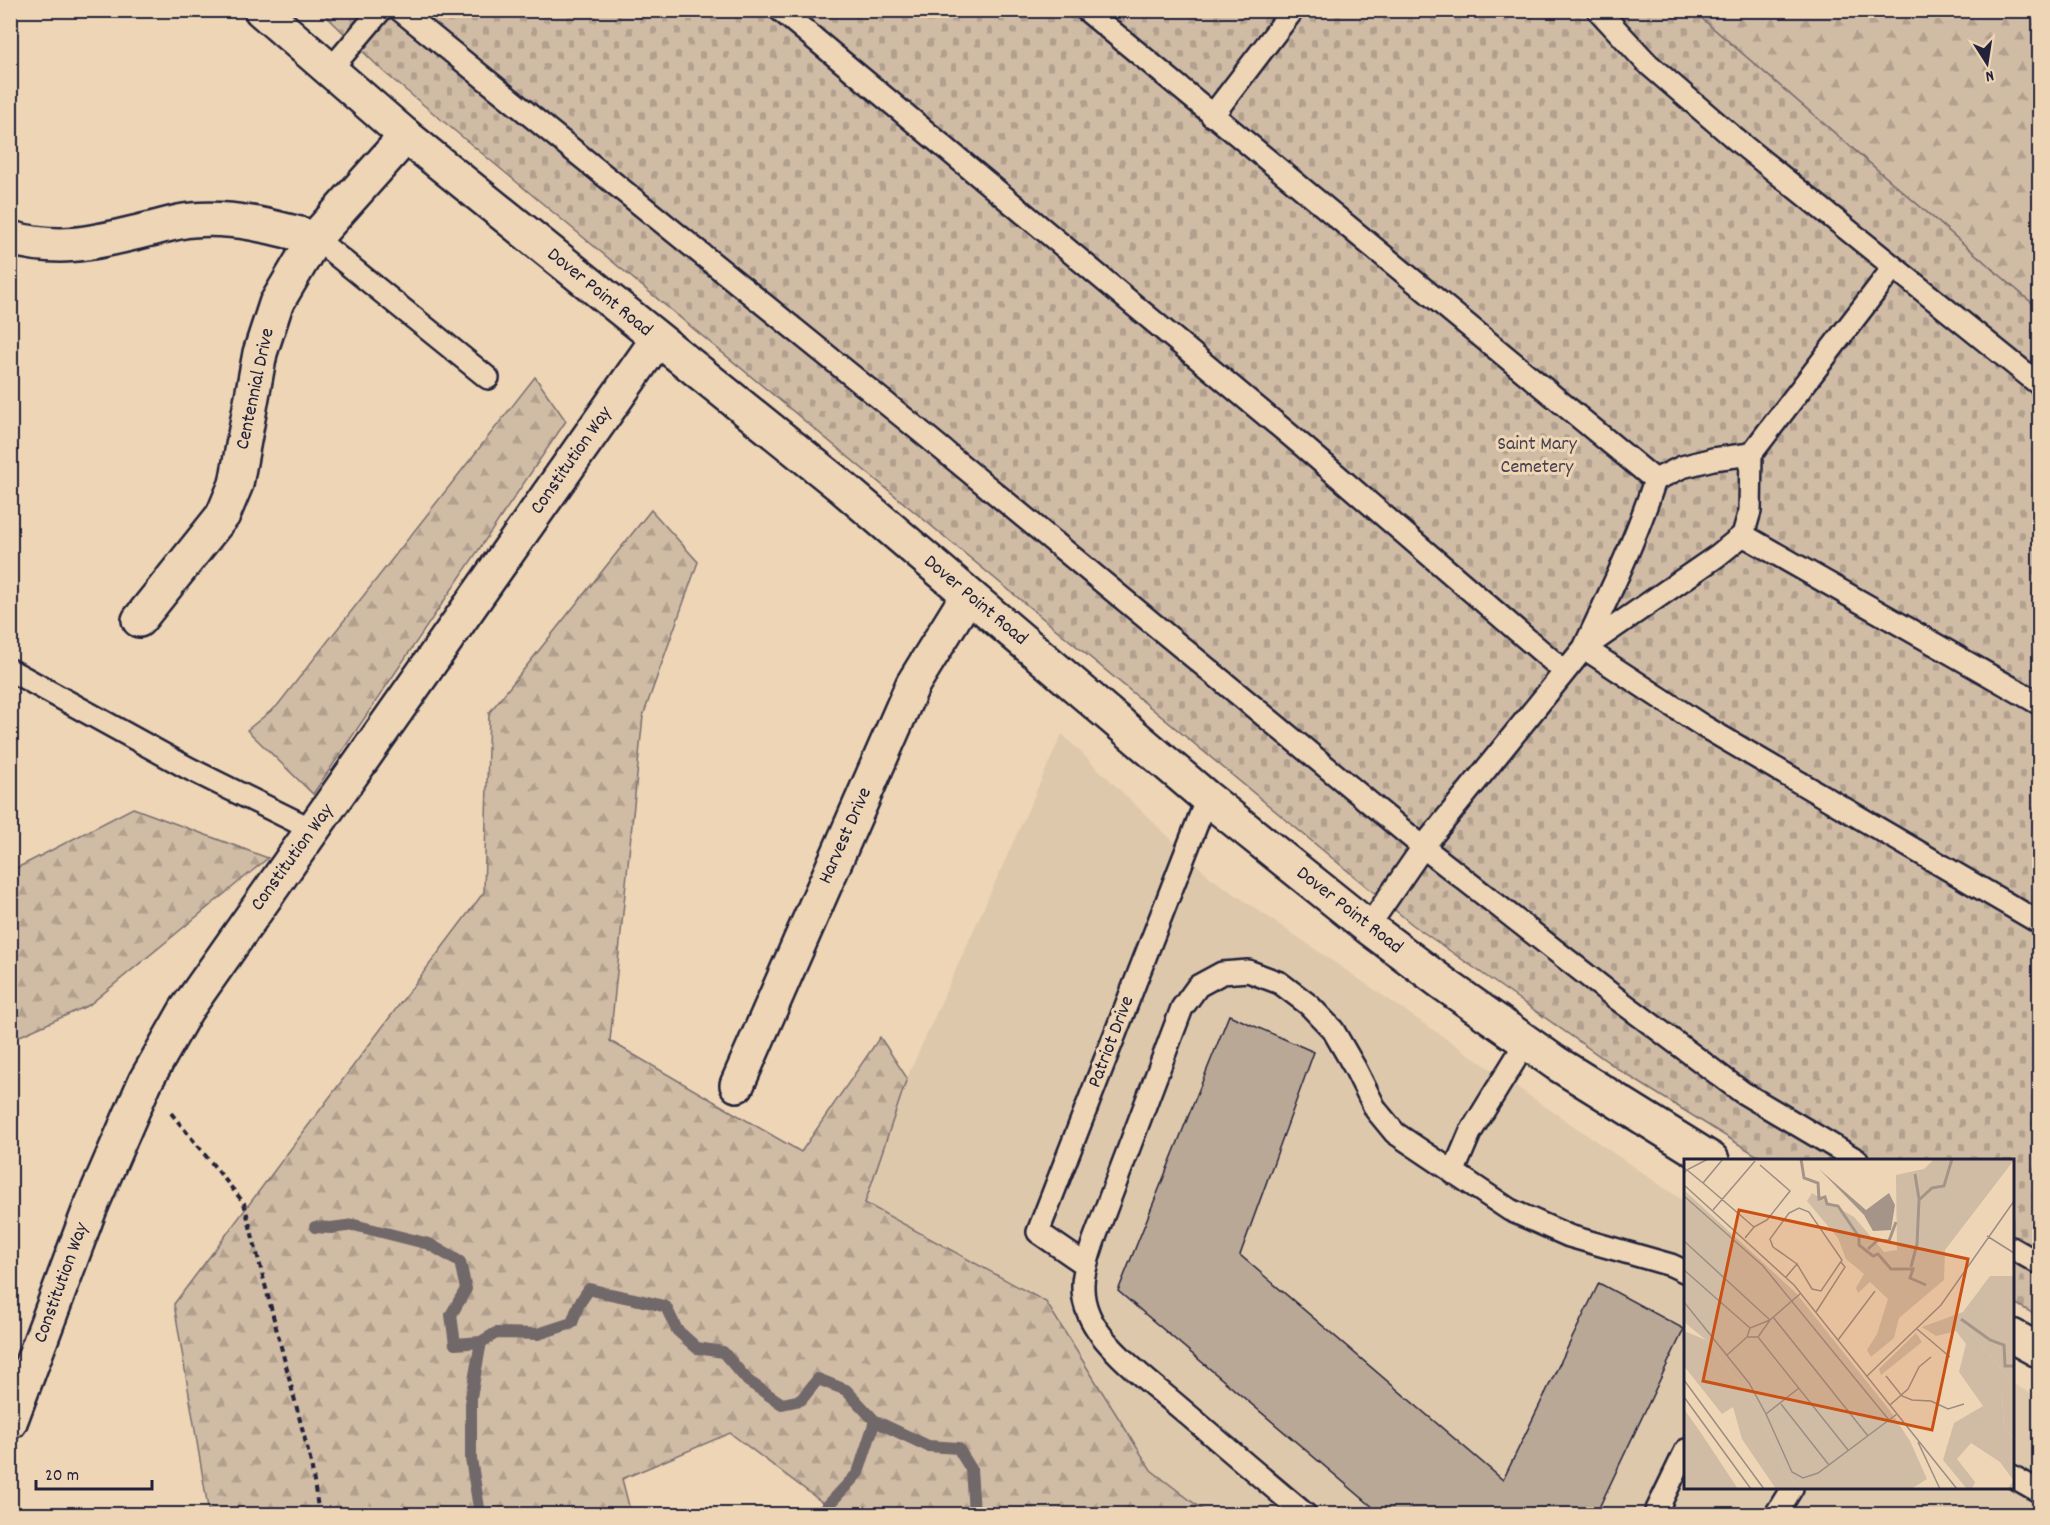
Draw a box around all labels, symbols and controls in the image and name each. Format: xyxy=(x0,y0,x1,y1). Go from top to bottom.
north arrow xyxy=(1957,33,2017,93)
text: N xyxy=(1983,63,1996,87)
street label: Dover Point Road xyxy=(540,242,658,344)
street label: Centennial Drive xyxy=(229,325,283,452)
street label: Constitution Way xyxy=(524,401,620,521)
park label: Saint Mary Cemetery xyxy=(1497,431,1578,482)
street label: Dover Point Road xyxy=(917,549,1033,653)
street label: Harvest Drive xyxy=(812,783,880,889)
street label: Constitution Way xyxy=(245,798,342,917)
street label: Dover Point Road xyxy=(1290,860,1408,962)
street label: Patriot Drive xyxy=(1082,992,1142,1092)
inset map xyxy=(1684,1159,2014,1489)
street label: Constitution Way xyxy=(27,1218,97,1347)
scale bar xyxy=(36,1453,152,1491)
text: 20 m xyxy=(45,1464,79,1489)

